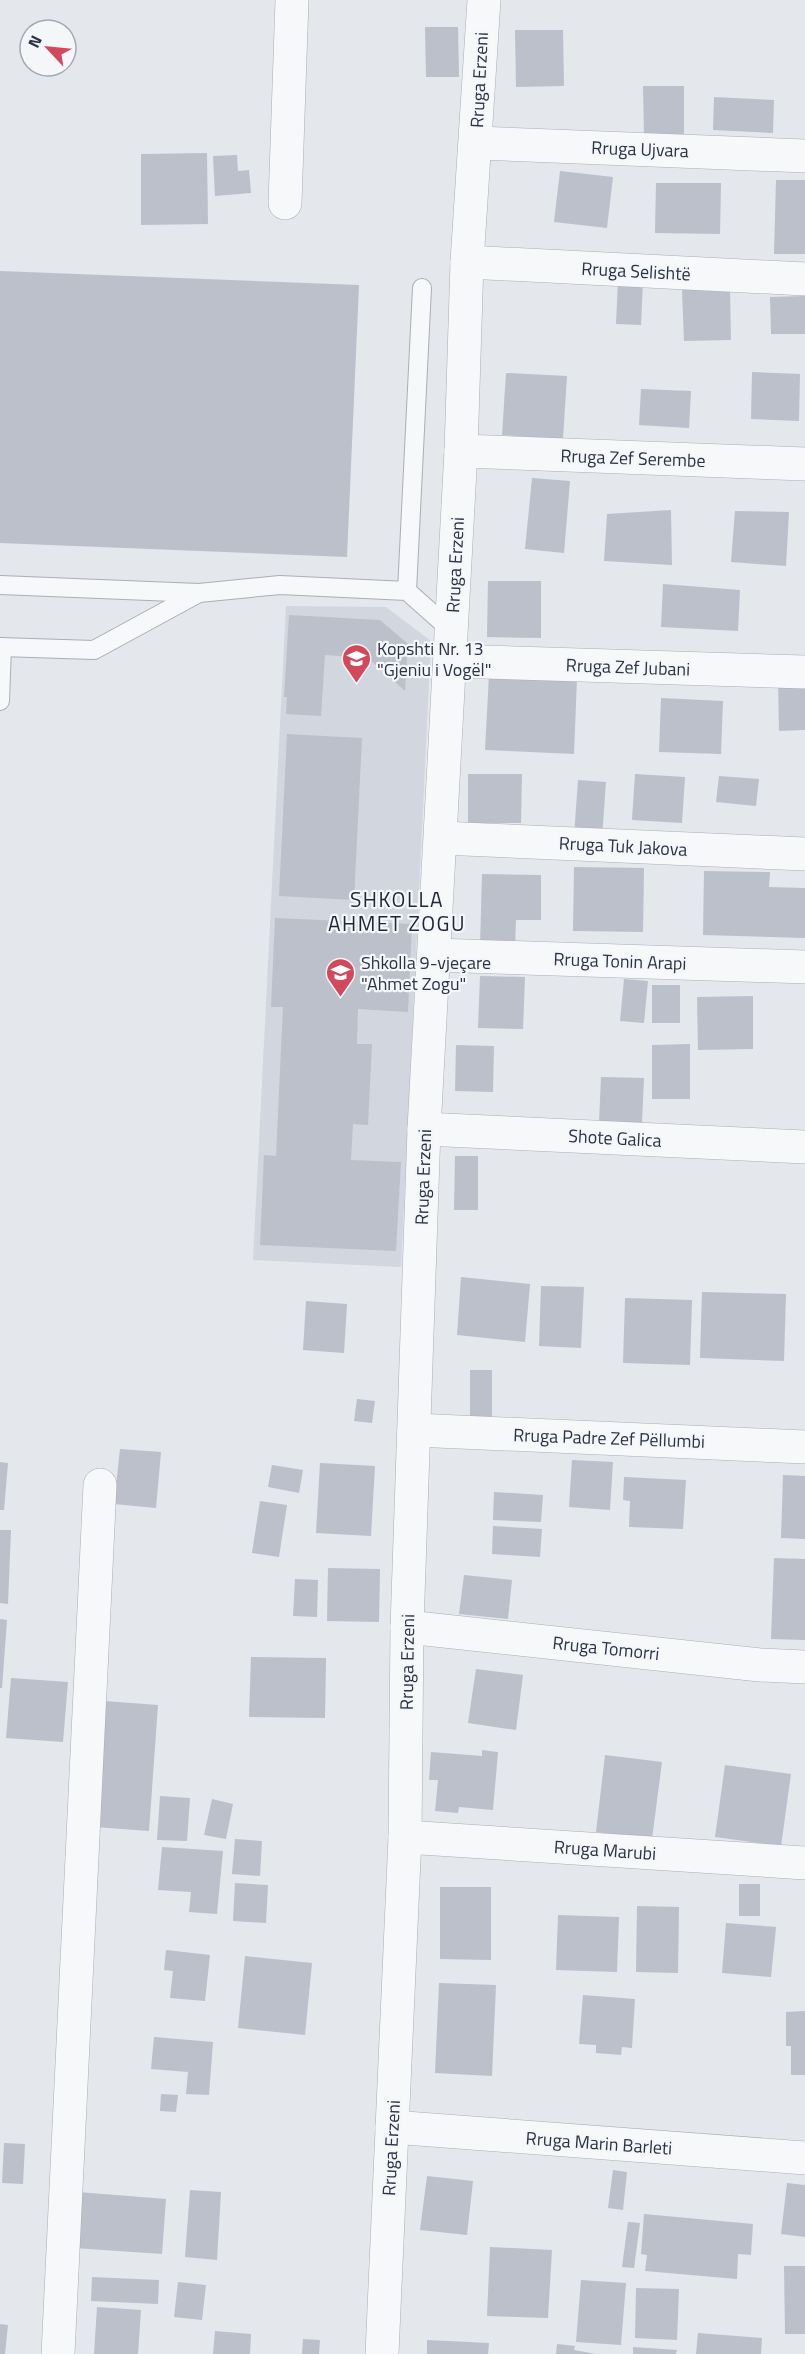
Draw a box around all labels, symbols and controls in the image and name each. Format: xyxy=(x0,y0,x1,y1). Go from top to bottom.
north arrow xyxy=(18,18,78,78)
text: N xyxy=(21,31,48,52)
street label: Rruga Erzeni xyxy=(463,31,495,129)
street label: Rruga Ujvara xyxy=(591,134,689,164)
street label: Rruga Selishtë xyxy=(581,255,691,287)
street label: Rruga Zef Serembe xyxy=(560,442,706,474)
street label: Rruga Erzeni xyxy=(439,516,471,614)
place label: Kopshti Nr. 13 "Gjeniu i Vogël" xyxy=(377,635,491,683)
school or university icon: Kopshti Nr. 13 "Gjeniu i Vogël" xyxy=(340,642,372,684)
street label: Rruga Zef Jubani xyxy=(565,651,691,683)
street label: Rruga Tuk Jakova xyxy=(558,829,688,863)
district label: SHKOLLA AHMET ZOGU xyxy=(328,883,466,939)
street label: Rruga Tonin Arapi xyxy=(553,945,687,977)
place label: Shkolla 9-vjeçare "Ahmet Zogu" xyxy=(361,949,491,997)
school or university icon: Shkolla 9-vjeçare "Ahmet Zogu" xyxy=(324,956,356,998)
street label: Shote Galica xyxy=(568,1122,662,1154)
street label: Rruga Erzeni xyxy=(408,1128,438,1226)
street label: Rruga Padre Zef Pëllumbi xyxy=(513,1421,705,1455)
street label: Rruga Erzeni xyxy=(393,1614,421,1710)
street label: Rruga Tomorri xyxy=(551,1629,661,1667)
street label: Rruga Marubi xyxy=(553,1833,657,1867)
street label: Rruga Erzeni xyxy=(375,2099,407,2197)
street label: Rruga Marin Barleti xyxy=(525,2124,673,2162)

